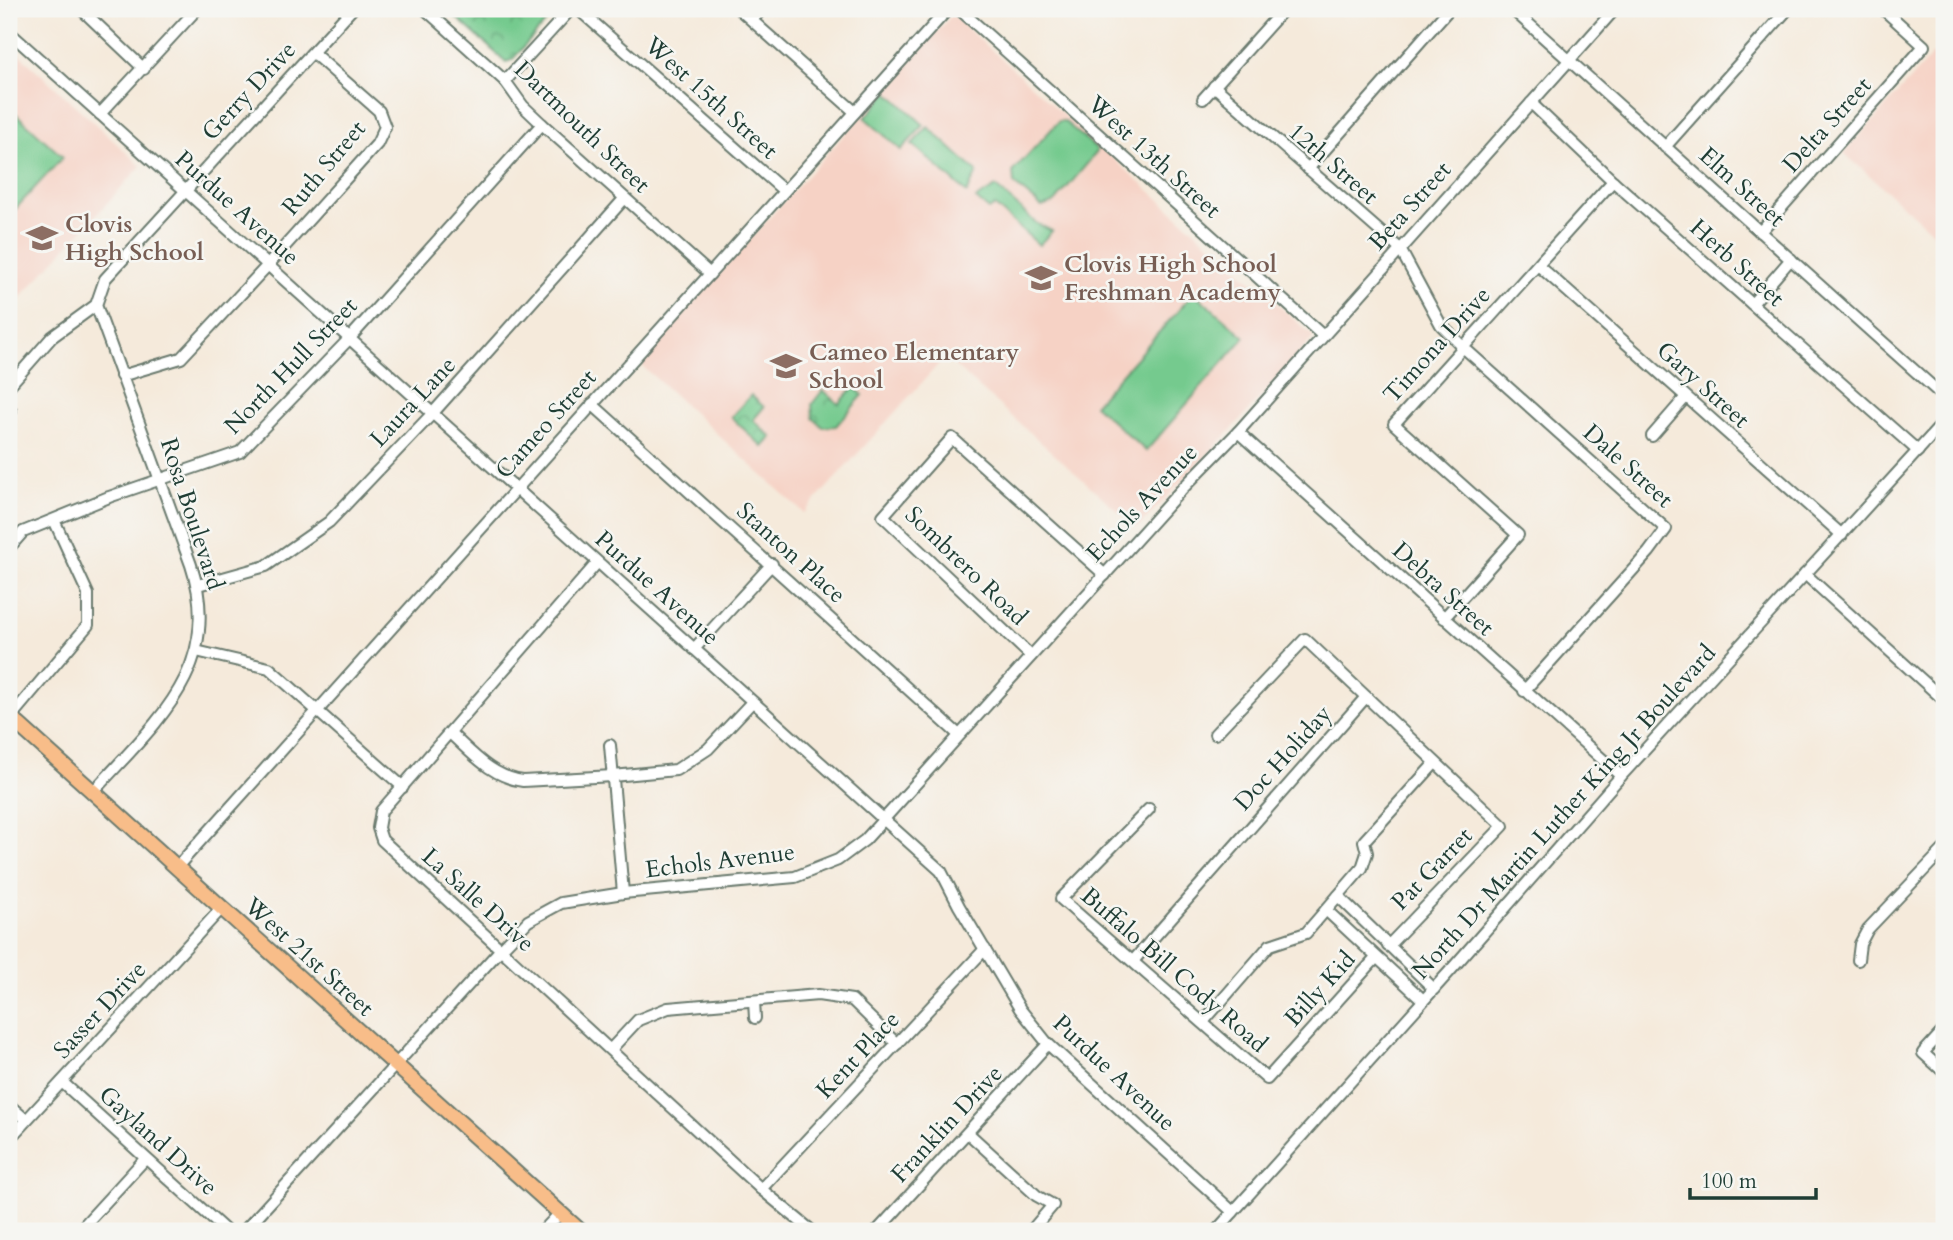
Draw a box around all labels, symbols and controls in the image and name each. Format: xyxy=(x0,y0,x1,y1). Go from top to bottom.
street label: West 15th Street xyxy=(636,29,785,167)
street label: Gerry Drive xyxy=(194,34,304,148)
street label: Dartmouth Street xyxy=(507,53,658,201)
street label: Delta Street xyxy=(1775,70,1879,180)
street label: West 13th Street xyxy=(1079,88,1228,226)
street label: Ruth Street xyxy=(274,113,374,223)
street label: 12th Street xyxy=(1281,116,1385,213)
street label: Elm Street xyxy=(1692,139,1793,235)
street label: Purdue Avenue xyxy=(168,143,306,273)
street label: Beta Street xyxy=(1361,154,1459,258)
place label: Clovis High School xyxy=(65,208,204,269)
street label: Herb Street xyxy=(1683,212,1792,315)
school or university icon: Clovis High School xyxy=(25,221,59,255)
place label: Clovis High School Freshman Academy xyxy=(1064,248,1282,309)
school or university icon: Clovis High School Freshman Academy xyxy=(1024,261,1058,295)
street label: Timona Drive xyxy=(1376,280,1498,410)
street label: North Hull Street xyxy=(217,290,365,442)
street label: Gary Street xyxy=(1649,334,1757,436)
place label: Cameo Elementary School xyxy=(809,336,1019,397)
street label: Laura Lane xyxy=(362,349,464,455)
school or university icon: Cameo Elementary School xyxy=(769,349,803,383)
street label: Cameo Street xyxy=(488,362,604,486)
street label: Dale Street xyxy=(1576,417,1681,516)
street label: Rosa Boulevard xyxy=(152,434,232,594)
street label: Echols Avenue xyxy=(1079,437,1205,569)
street label: Stanton Place xyxy=(729,495,853,611)
street label: Sombrero Road xyxy=(897,499,1035,633)
street label: Purdue Avenue xyxy=(588,523,726,653)
street label: Debra Street xyxy=(1385,534,1501,644)
street label: North Dr Martin Luther King Jr Boulevard xyxy=(1405,637,1724,986)
street label: Doc Holiday xyxy=(1227,698,1339,818)
street label: Pat Garret xyxy=(1384,820,1480,918)
street label: Echols Avenue xyxy=(643,835,797,887)
street label: La Salle Drive xyxy=(414,840,542,960)
street label: Buffalo Bill Cody Road xyxy=(1074,880,1275,1061)
street label: West 21st Street xyxy=(236,889,381,1024)
street label: Billy Kid xyxy=(1277,944,1363,1034)
street label: Sasser Drive xyxy=(46,954,154,1066)
street label: Kent Place xyxy=(809,1004,907,1106)
street label: Purdue Avenue xyxy=(1045,1007,1183,1139)
street label: Franklin Drive xyxy=(884,1058,1010,1190)
street label: Gayland Drive xyxy=(91,1079,225,1203)
scale bar xyxy=(1690,1156,1816,1200)
text: 100 m xyxy=(1701,1167,1757,1196)

